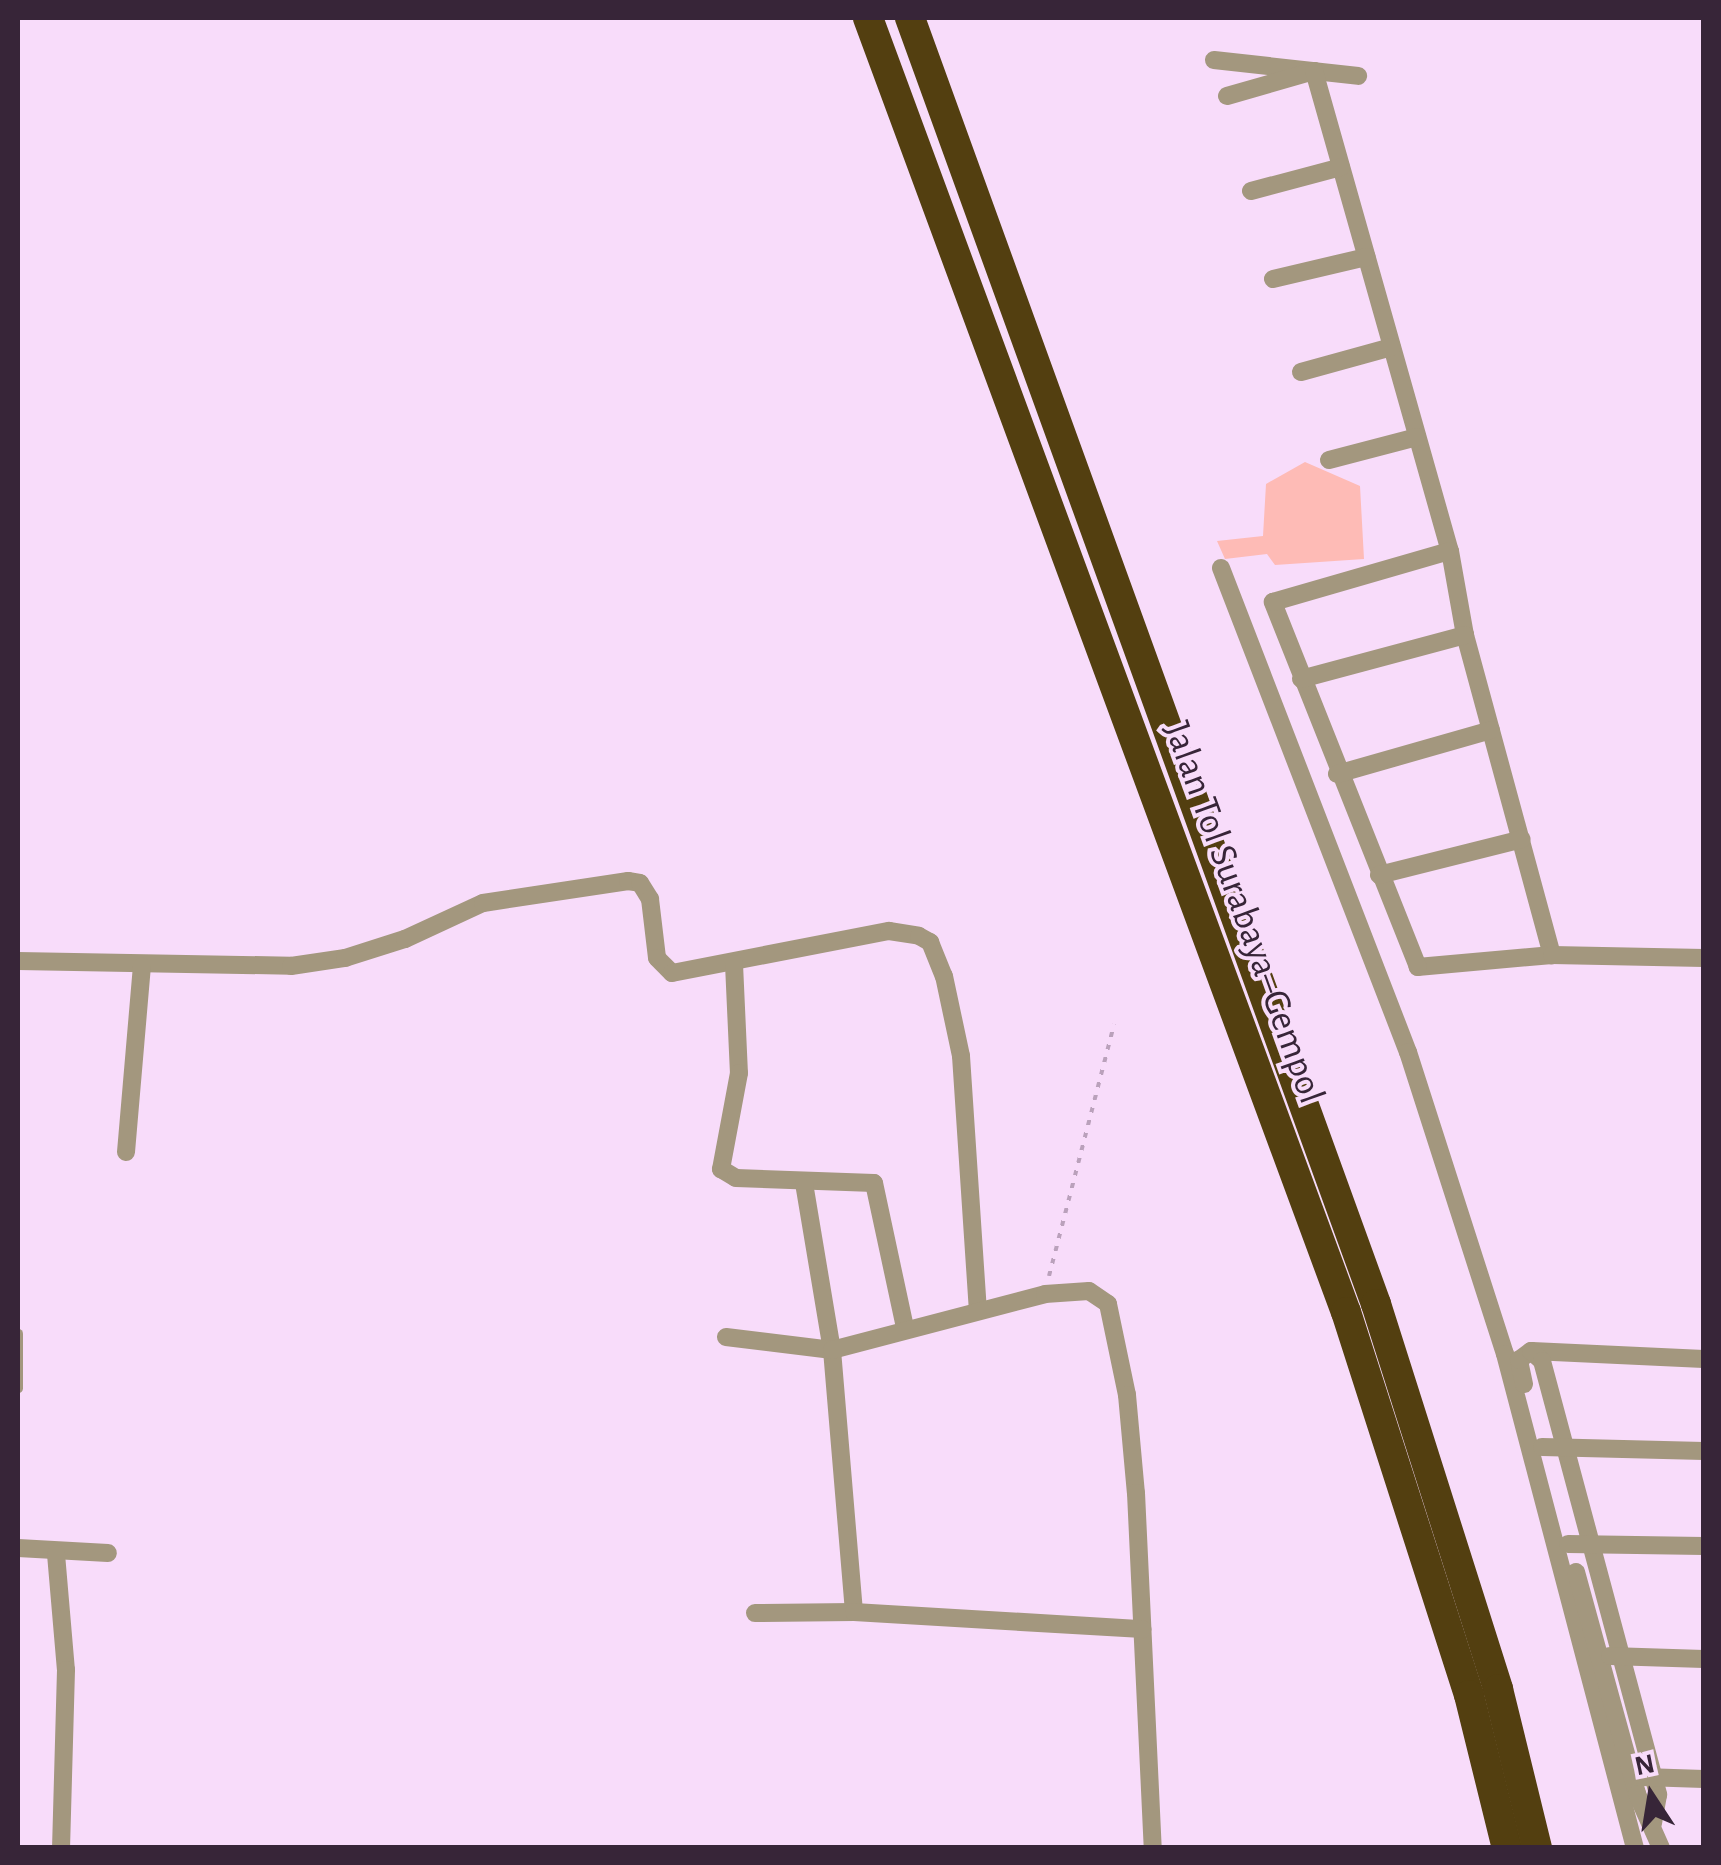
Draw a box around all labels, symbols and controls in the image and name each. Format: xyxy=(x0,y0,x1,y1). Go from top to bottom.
street label: Jalan Tol Surabaya–Gempol xyxy=(1153,716,1333,1110)
north arrow xyxy=(1601,1745,1701,1845)
text: N xyxy=(1632,1750,1657,1781)

